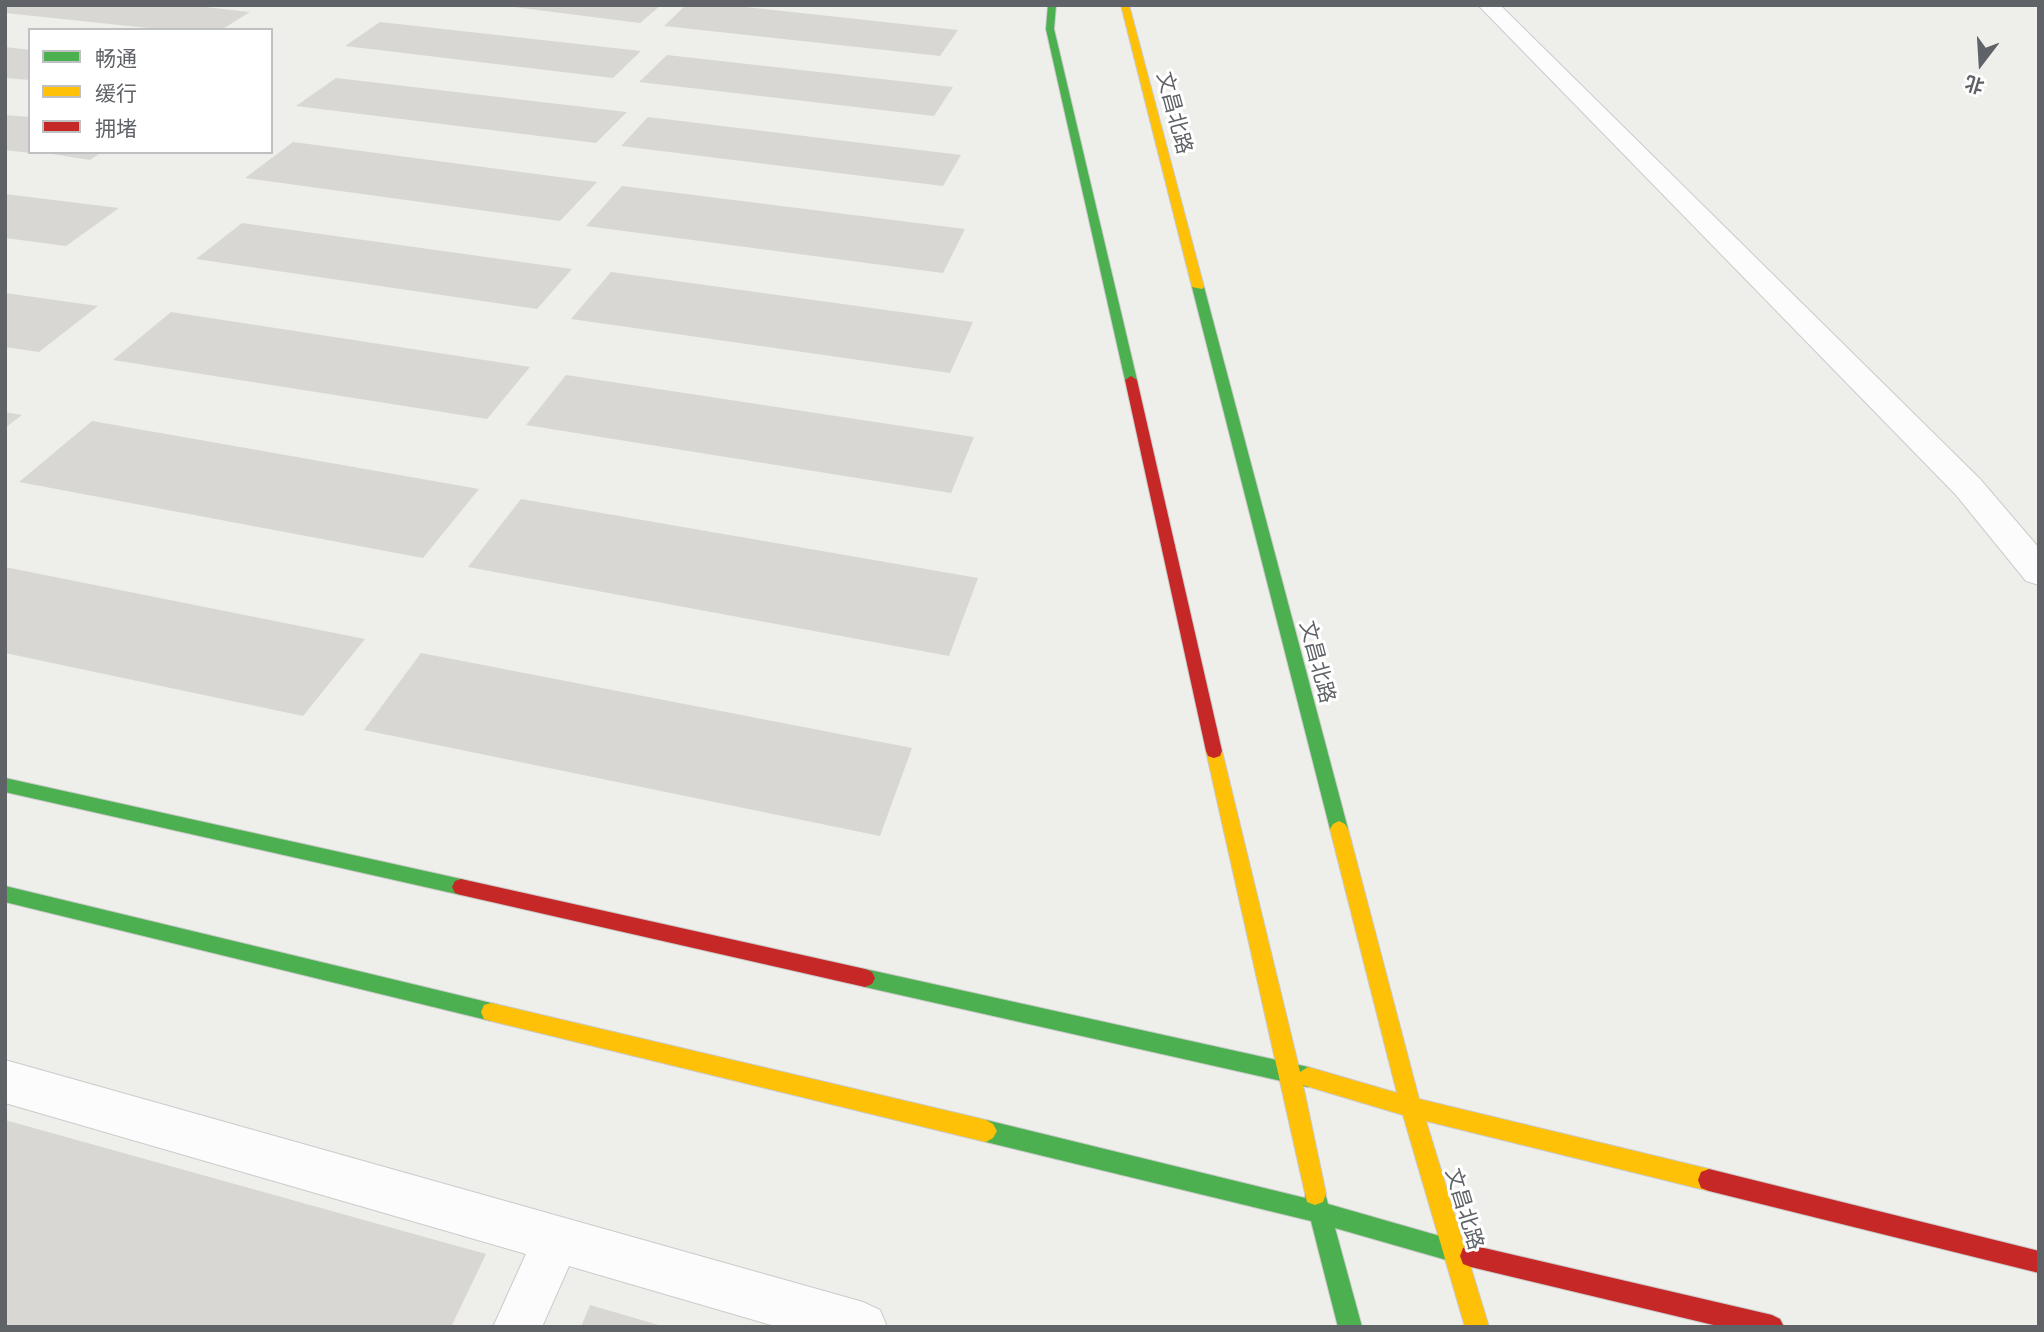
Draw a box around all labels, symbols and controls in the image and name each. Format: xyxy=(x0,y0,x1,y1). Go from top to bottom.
legend xyxy=(28,28,273,154)
north arrow xyxy=(1946,28,2016,98)
text: 畅通 xyxy=(95,49,137,70)
street label: 文昌北路 xyxy=(1151,69,1197,157)
text: 北 xyxy=(1963,72,1987,95)
text: 缓行 xyxy=(95,84,137,105)
text: 拥堵 xyxy=(95,119,137,140)
street label: 文昌北路 xyxy=(1294,618,1340,706)
street label: 文昌北路 xyxy=(1440,1165,1488,1253)

